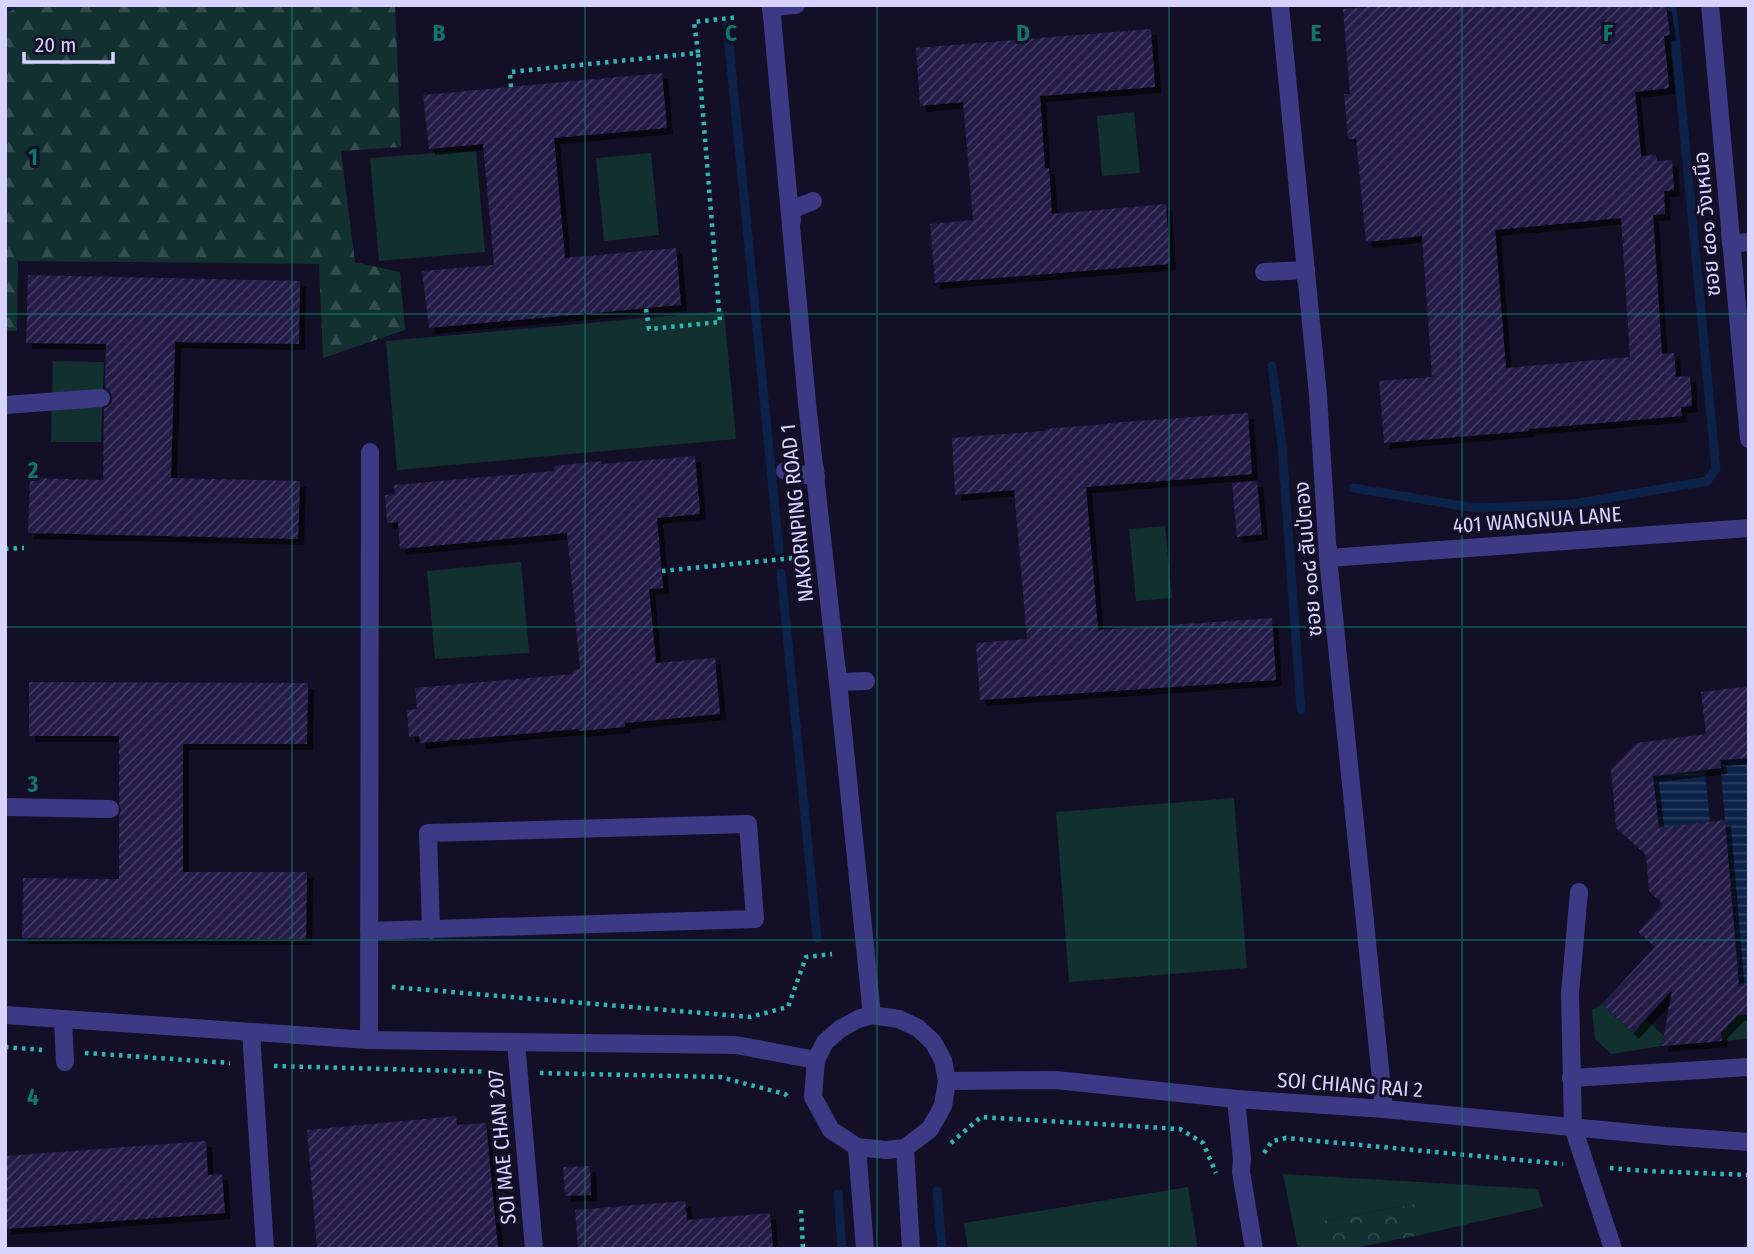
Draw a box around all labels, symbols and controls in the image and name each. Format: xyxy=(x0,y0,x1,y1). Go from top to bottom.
text: B xyxy=(433,19,446,47)
text: C xyxy=(725,19,737,47)
text: D xyxy=(1016,19,1030,47)
text: E xyxy=(1311,19,1322,47)
text: F xyxy=(1603,19,1613,47)
scale bar xyxy=(24,21,114,65)
text: 20 m xyxy=(35,32,76,58)
text: 1 xyxy=(28,143,38,171)
street label: ซอย ๔๐๑ วังเหนึอ xyxy=(1688,150,1726,298)
street label: NAKORNPING ROAD 1 xyxy=(775,423,819,603)
text: 2 xyxy=(27,456,39,484)
street label: ซอย ๑๐๘ สันป่ตอง xyxy=(1288,480,1328,638)
street label: 401 WANGNUA LANE xyxy=(1452,501,1622,539)
text: 3 xyxy=(27,770,39,798)
street label: SOI CHIANG RAI 2 xyxy=(1276,1067,1424,1103)
street label: SOI MAE CHAN 207 xyxy=(482,1069,522,1225)
text: 4 xyxy=(27,1083,39,1111)

